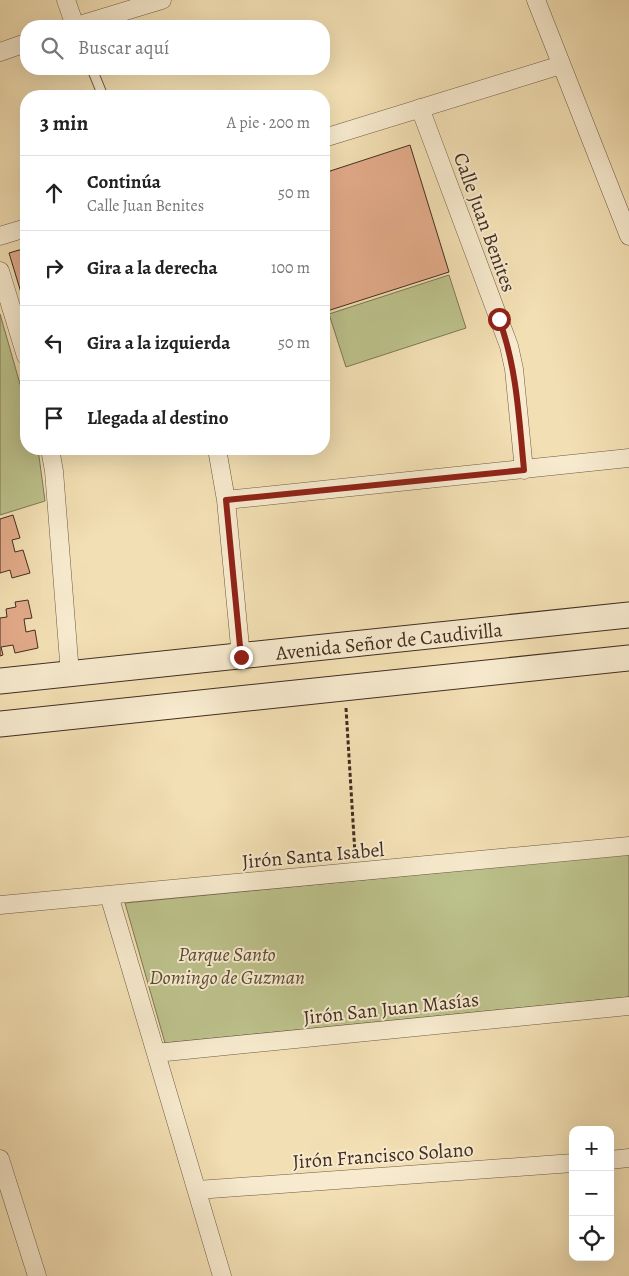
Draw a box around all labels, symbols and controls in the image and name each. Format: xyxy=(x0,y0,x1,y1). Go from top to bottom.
search box xyxy=(20,20,330,75)
icon: search xyxy=(38,34,66,62)
text: Buscar aquí xyxy=(78,35,169,61)
text: 3 min xyxy=(40,109,88,137)
text: A pie · 200 m xyxy=(227,112,310,134)
street label: Calle Juan Benites xyxy=(447,149,522,296)
text: Continúa xyxy=(87,169,161,195)
icon: ahead xyxy=(40,179,68,207)
text: 50 m xyxy=(278,182,310,204)
text: Calle Juan Benites xyxy=(87,195,204,217)
icon: right xyxy=(40,254,68,282)
text: Gira a la derecha xyxy=(87,255,218,281)
text: 100 m xyxy=(271,257,310,279)
route start xyxy=(488,308,511,331)
icon: left xyxy=(40,329,68,357)
text: Gira a la izquierda xyxy=(87,330,230,356)
text: 50 m xyxy=(278,332,310,354)
icon: arrive xyxy=(40,404,68,432)
text: Llegada al destino xyxy=(87,405,229,431)
street label: Avenida Señor de Caudivilla xyxy=(273,616,504,667)
route end xyxy=(230,646,253,669)
street label: Jirón Santa Isabel xyxy=(241,836,385,875)
park label: Parque Santo Domingo de Guzman xyxy=(149,941,305,991)
street label: Jirón San Juan Masías xyxy=(302,986,480,1031)
map controls xyxy=(569,1126,614,1261)
button: + xyxy=(569,1126,614,1171)
street label: Jirón Francisco Solano xyxy=(292,1136,474,1175)
button: − xyxy=(569,1171,614,1216)
button: locate xyxy=(569,1216,614,1261)

